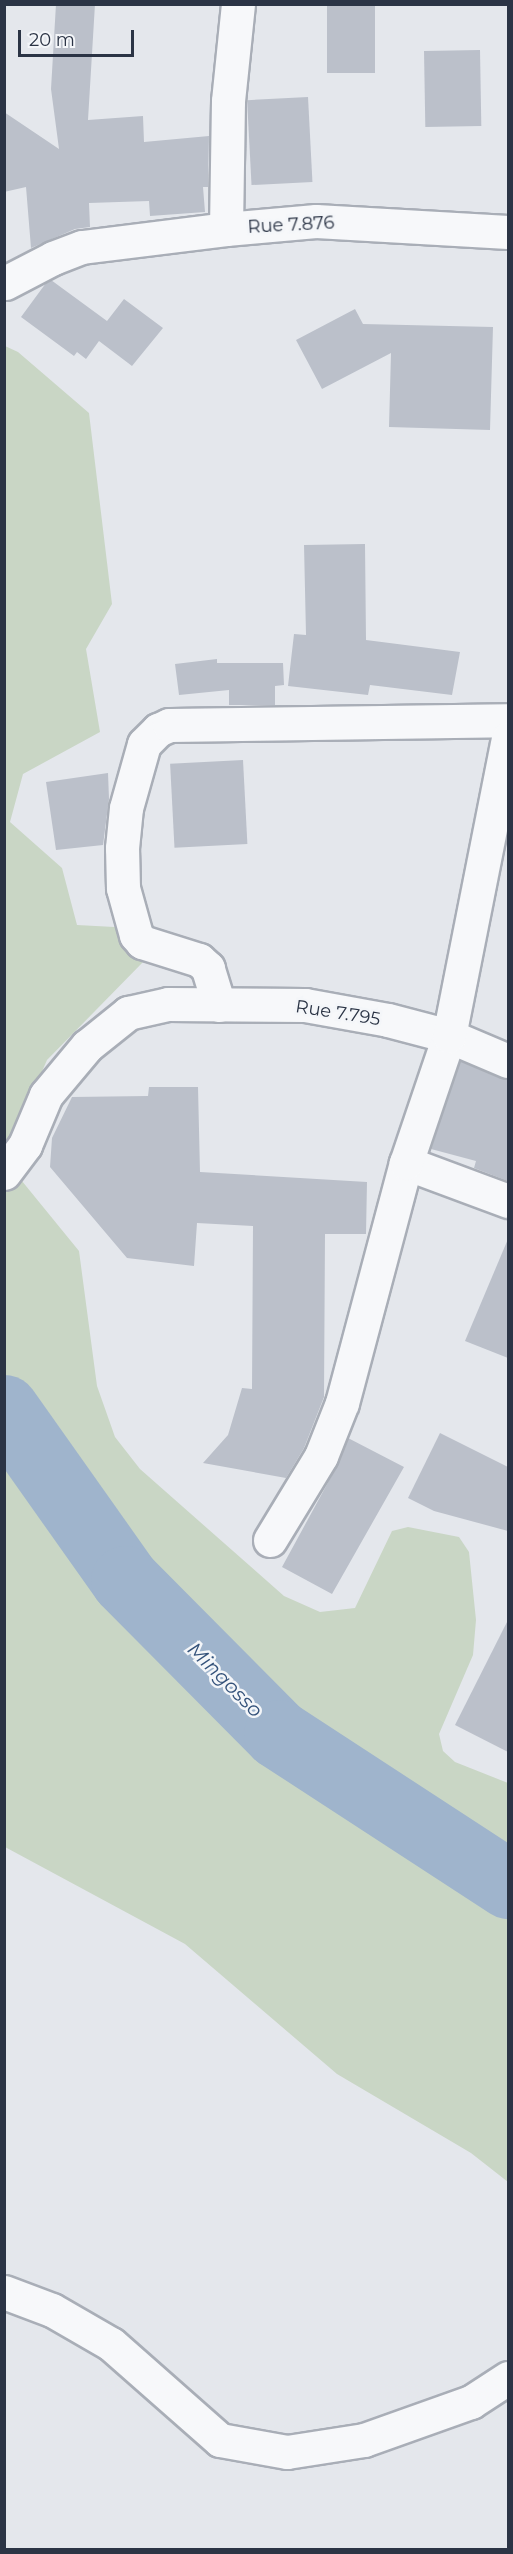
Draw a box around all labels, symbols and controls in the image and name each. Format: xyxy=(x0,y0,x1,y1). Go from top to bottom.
scale bar xyxy=(21,18,136,56)
text: 20 m xyxy=(29,29,75,51)
street label: Rue 7.876 xyxy=(247,212,335,238)
street label: Rue 7.795 xyxy=(294,996,382,1030)
water label: Mingosso xyxy=(182,1637,268,1723)

